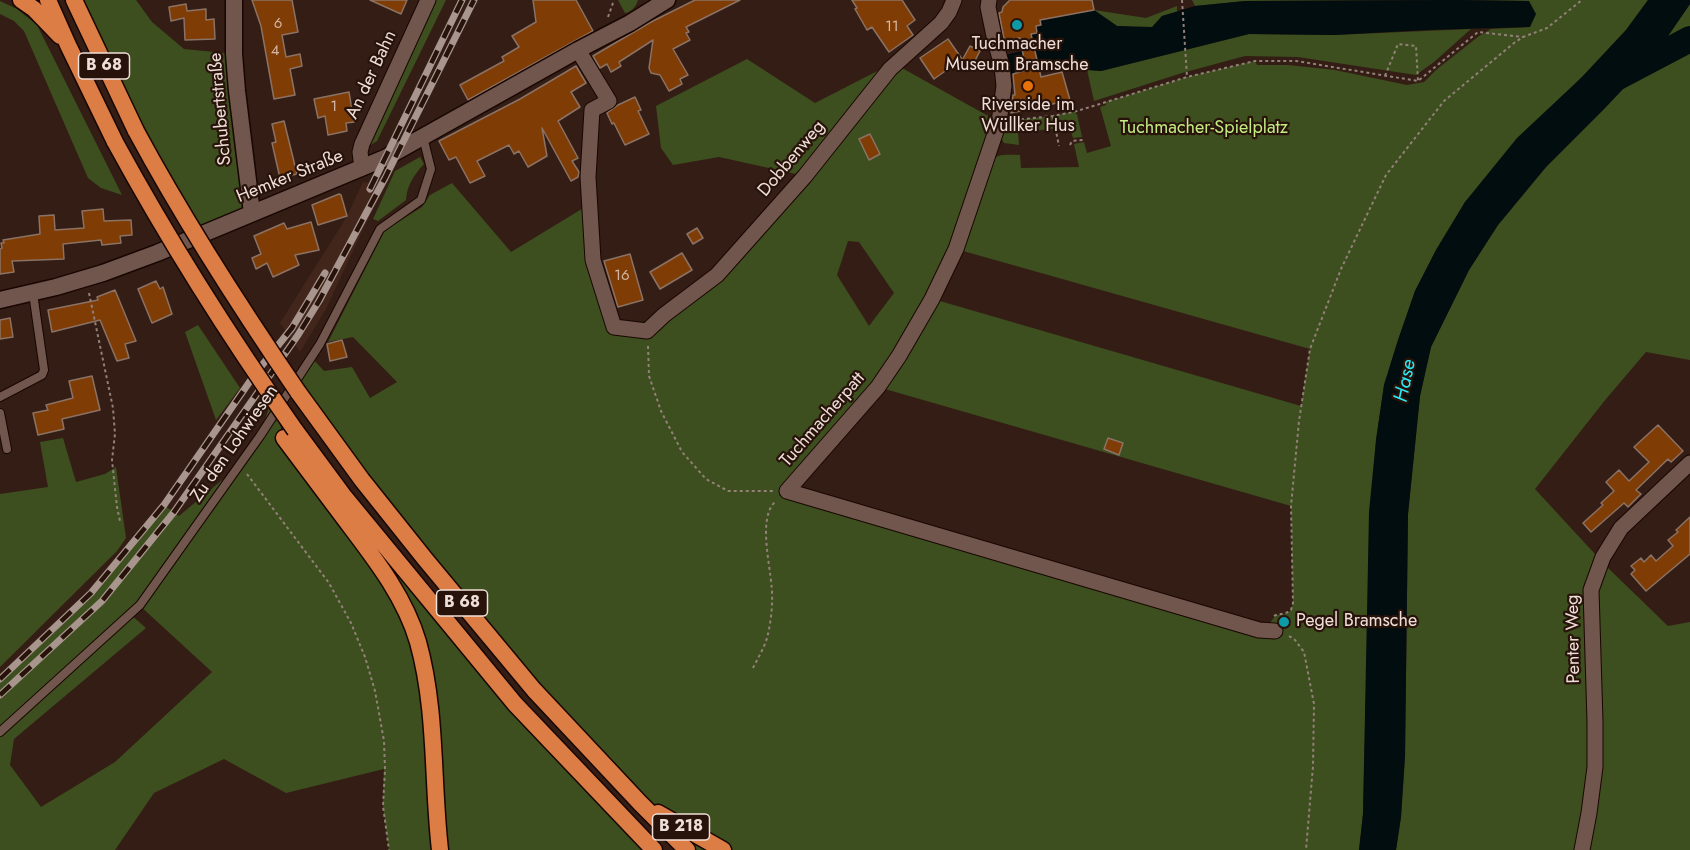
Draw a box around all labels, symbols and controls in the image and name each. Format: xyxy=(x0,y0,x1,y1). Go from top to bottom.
house number: 6 xyxy=(274,15,282,33)
house number: 11 xyxy=(885,18,899,36)
marker: Tuchmacher Museum Bramsche xyxy=(1010,18,1024,32)
street label: An der Bahn xyxy=(342,27,402,123)
place label: Tuchmacher Museum Bramsche xyxy=(946,34,1088,76)
house number: 4 xyxy=(271,42,279,60)
street label: Schubertstraße xyxy=(205,52,237,166)
road number: B 68 xyxy=(78,53,130,79)
marker: Riverside im Wüllker Hus xyxy=(1021,79,1035,93)
place label: Riverside im Wüllker Hus xyxy=(981,95,1075,138)
house number: 1 xyxy=(331,98,337,116)
street label: Dobbenweg xyxy=(754,117,830,201)
park label: Tuchmacher-Spielplatz xyxy=(1120,118,1288,140)
street label: Hemker Straße xyxy=(234,146,346,208)
house number: 16 xyxy=(614,267,630,285)
water label: Hase xyxy=(1390,358,1422,404)
street label: Tuchmacherpatt xyxy=(776,368,870,472)
street label: Zu den Lohwiesen xyxy=(187,381,283,507)
road number: B 68 xyxy=(436,590,488,616)
street label: Penter Weg xyxy=(1562,594,1586,684)
place label: Pegel Bramsche xyxy=(1296,611,1417,633)
marker: Pegel Bramsche xyxy=(1277,615,1291,629)
road number: B 218 xyxy=(652,814,710,840)

